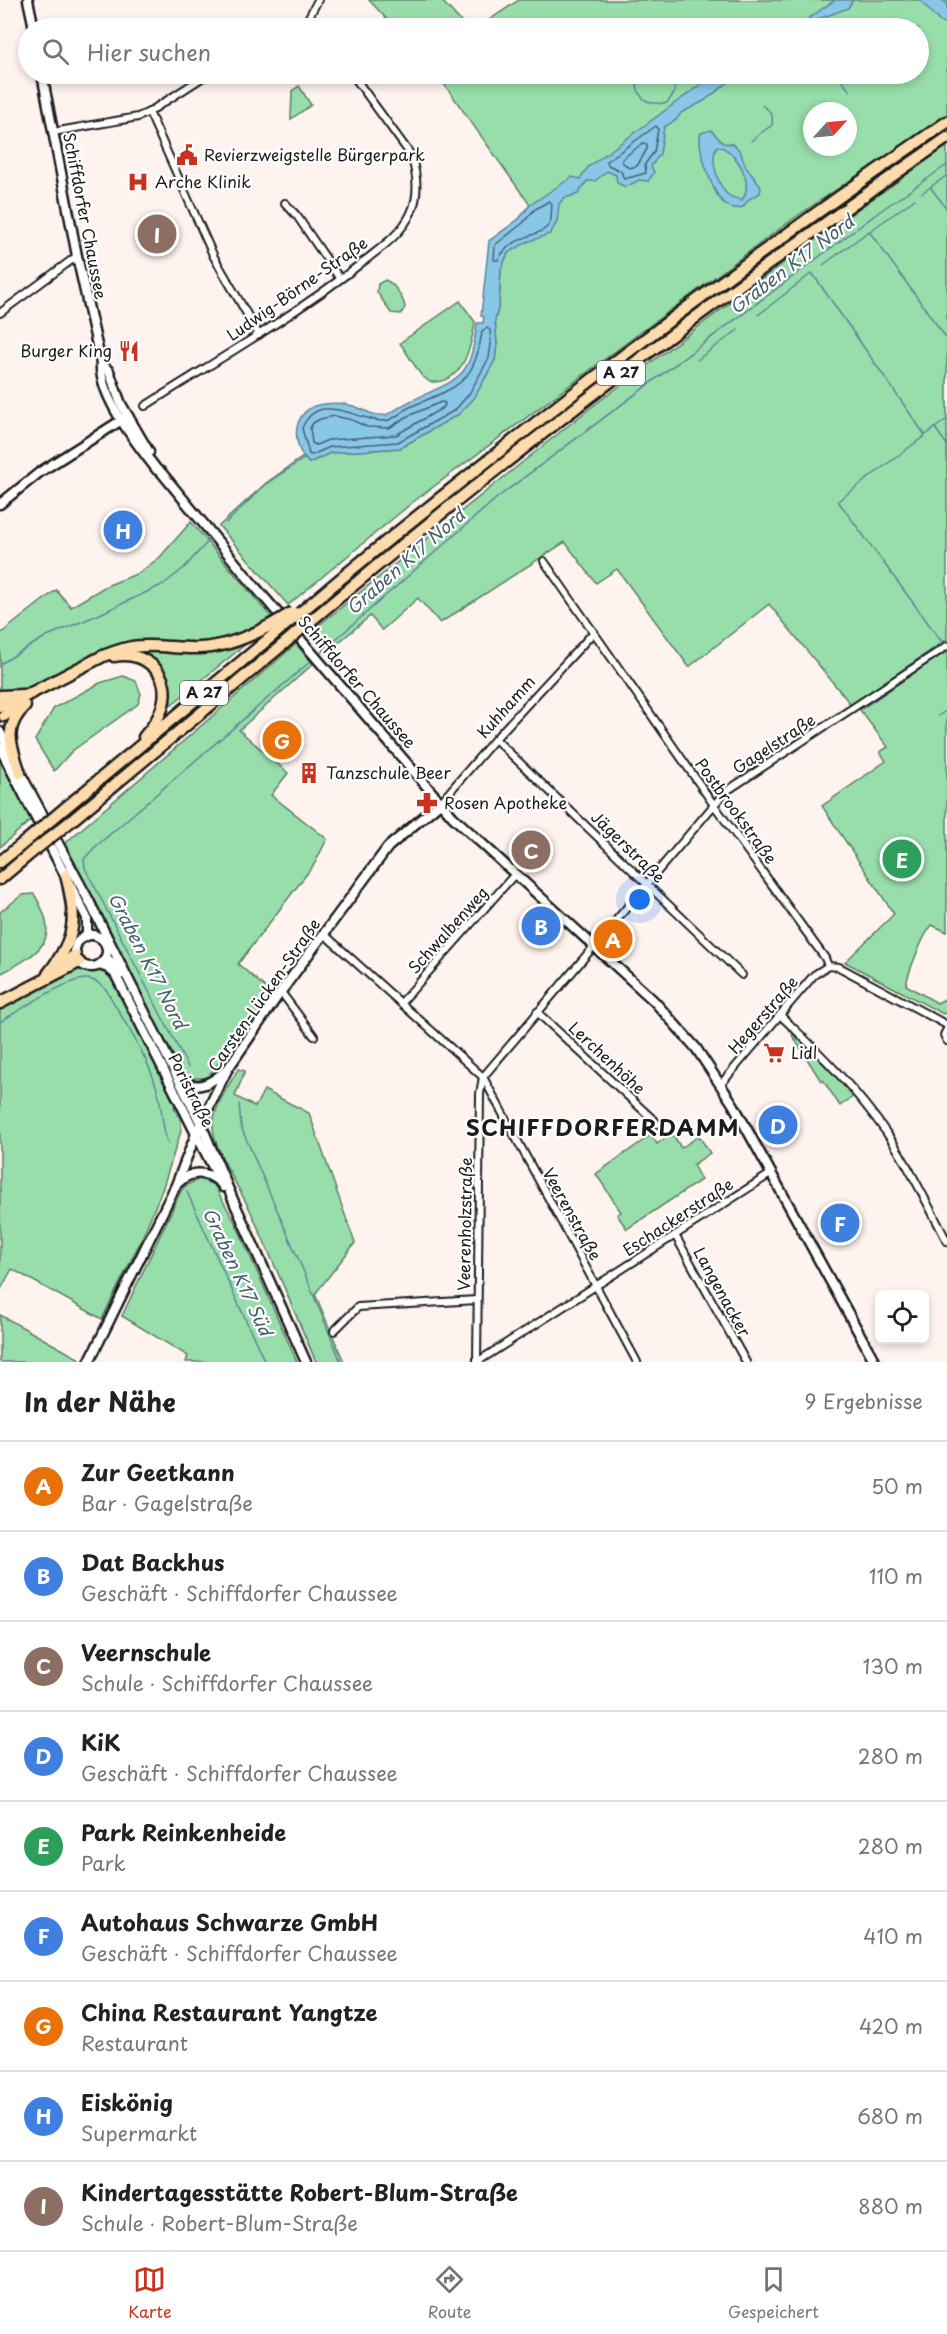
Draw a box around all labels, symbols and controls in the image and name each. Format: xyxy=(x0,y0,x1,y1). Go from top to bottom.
search box xyxy=(18,18,929,84)
icon: search xyxy=(39,35,72,68)
text: Hier suchen xyxy=(87,35,211,68)
north arrow xyxy=(803,102,857,156)
street label: Schiffdorfer Chaussee xyxy=(58,130,114,301)
place label: Revierzweigstelle Bürgerpark xyxy=(204,142,425,166)
public building icon: Revierzweigstelle Bürgerpark xyxy=(175,143,199,167)
place label: Arche Klinik xyxy=(155,169,251,193)
hospital icon: Arche Klinik xyxy=(126,170,150,194)
water label: Graben K17 Nord xyxy=(723,206,861,320)
pin: I xyxy=(138,212,176,256)
street label: Ludwig-Börne-Straße xyxy=(221,230,372,346)
place label: Burger King xyxy=(20,338,112,362)
restaurant icon: Burger King xyxy=(117,339,141,363)
road number: A 27 xyxy=(597,361,645,385)
water label: Graben K17 Nord xyxy=(340,500,472,620)
pin: H xyxy=(104,508,142,552)
street label: Schiffdorfer Chaussee xyxy=(293,610,422,753)
street label: Kuhhamm xyxy=(471,670,540,743)
road number: A 27 xyxy=(180,681,228,705)
street label: Gagelstraße xyxy=(727,707,820,779)
pin: G xyxy=(262,718,302,762)
street label: Postbrookstraße xyxy=(690,753,783,868)
place label: Tanzschule Beer xyxy=(326,760,452,784)
building icon: Tanzschule Beer xyxy=(297,761,321,785)
place label: Rosen Apotheke xyxy=(444,790,567,814)
pharmacy icon: Rosen Apotheke xyxy=(415,791,439,815)
street label: Jägerstraße xyxy=(586,805,671,888)
pin: C xyxy=(512,828,550,872)
pin: E xyxy=(882,836,922,882)
street label: Schwalbenweg xyxy=(402,880,493,978)
your location xyxy=(625,885,654,914)
water label: Graben K17 Nord xyxy=(102,887,195,1035)
pin: B xyxy=(522,904,560,948)
street label: Carsten-Lücken-Straße xyxy=(201,913,325,1076)
pin: A xyxy=(594,916,632,962)
street label: Hegerstraße xyxy=(722,970,803,1059)
street label: Lerchenhöhe xyxy=(564,1015,652,1099)
place label: Lidl xyxy=(791,1040,817,1064)
supermarket icon: Lidl xyxy=(762,1041,786,1065)
street label: Poristraße xyxy=(163,1048,221,1131)
pin: D xyxy=(758,1102,798,1148)
district label: SCHIFFDORFERDAMM xyxy=(466,1110,740,1143)
street label: Veerenholzstraße xyxy=(451,1157,477,1291)
street label: Veerenstraße xyxy=(538,1163,608,1264)
street label: Eschackerstraße xyxy=(618,1171,737,1261)
pin: F xyxy=(820,1200,860,1246)
water label: Graben K17 Süd xyxy=(197,1203,281,1342)
street label: Langenacker xyxy=(688,1242,758,1341)
map controls xyxy=(875,1290,929,1344)
button: locate xyxy=(875,1290,929,1344)
text: In der Nähe xyxy=(24,1382,176,1421)
text: 9 Ergebnisse xyxy=(805,1386,923,1416)
text: Zur Geetkann xyxy=(81,1455,235,1488)
text: A xyxy=(36,1471,51,1501)
text: 50 m xyxy=(871,1471,923,1501)
text: Bar · Gagelstraße xyxy=(81,1488,253,1518)
text: Dat Backhus xyxy=(81,1545,225,1578)
text: B xyxy=(37,1561,50,1591)
text: 110 m xyxy=(869,1561,923,1591)
text: Geschäft · Schiffdorfer Chaussee xyxy=(81,1578,398,1608)
text: Veernschule xyxy=(81,1635,211,1668)
text: C xyxy=(36,1651,51,1681)
text: 130 m xyxy=(863,1651,923,1681)
text: Schule · Schiffdorfer Chaussee xyxy=(81,1668,373,1698)
text: KiK xyxy=(81,1725,120,1758)
text: D xyxy=(36,1741,51,1771)
text: 280 m xyxy=(858,1741,923,1771)
text: Geschäft · Schiffdorfer Chaussee xyxy=(81,1758,398,1788)
text: Park Reinkenheide xyxy=(81,1815,286,1848)
text: E xyxy=(37,1831,50,1861)
text: 280 m xyxy=(858,1831,923,1861)
text: Park xyxy=(81,1848,126,1878)
text: Autohaus Schwarze GmbH xyxy=(81,1905,378,1938)
text: F xyxy=(38,1921,49,1951)
text: 410 m xyxy=(863,1921,923,1951)
text: Geschäft · Schiffdorfer Chaussee xyxy=(81,1938,398,1968)
text: China Restaurant Yangtze xyxy=(81,1995,377,2028)
text: G xyxy=(35,2011,52,2041)
text: 420 m xyxy=(859,2011,923,2041)
text: Restaurant xyxy=(81,2028,188,2058)
text: Eiskönig xyxy=(81,2085,173,2118)
text: H xyxy=(36,2101,51,2131)
text: 680 m xyxy=(857,2101,923,2131)
text: Supermarkt xyxy=(81,2118,197,2148)
text: Kindertagesstätte Robert-Blum-Straße xyxy=(81,2175,518,2208)
text: I xyxy=(40,2191,47,2221)
text: 880 m xyxy=(858,2191,923,2221)
text: Schule · Robert-Blum-Straße xyxy=(81,2208,358,2238)
tab: Karte xyxy=(128,2263,171,2323)
tab: Route xyxy=(428,2263,472,2323)
tab: Gespeichert xyxy=(728,2263,819,2323)

